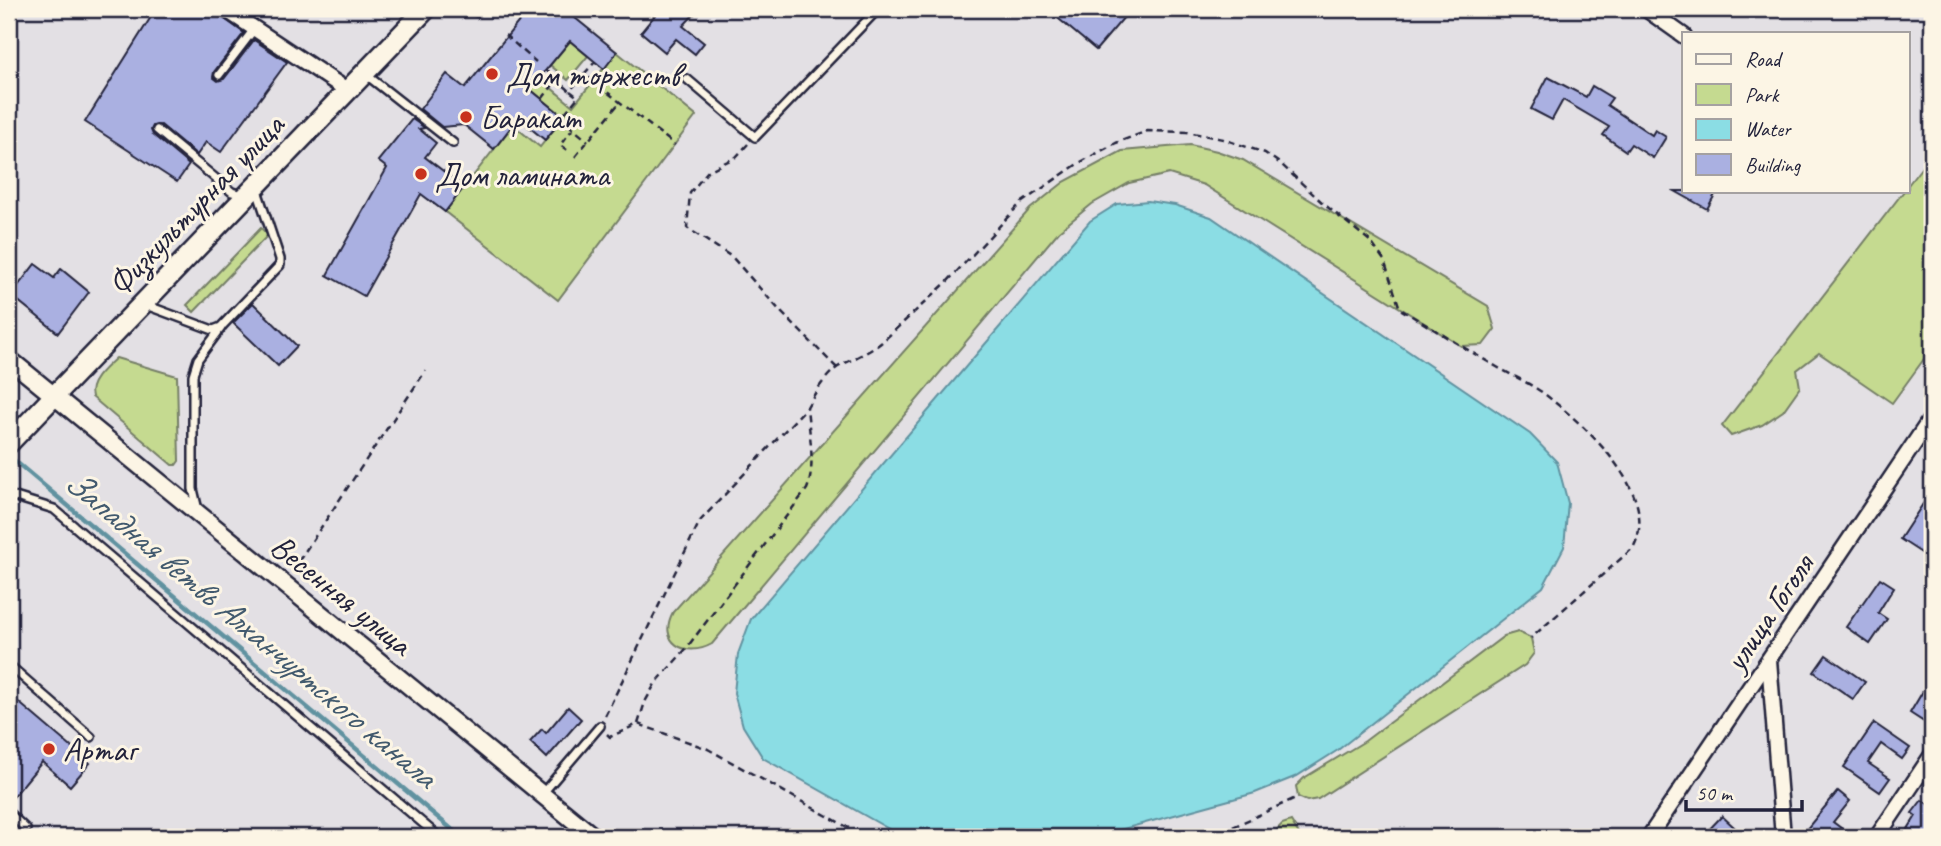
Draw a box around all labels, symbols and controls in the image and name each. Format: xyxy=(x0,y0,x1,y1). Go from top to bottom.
legend xyxy=(1682,32,1910,192)
text: Road xyxy=(1745,46,1784,72)
place label: Дом торжеств xyxy=(506,54,688,96)
marker: Дом торжеств xyxy=(484,66,500,82)
text: Park xyxy=(1745,82,1780,108)
place label: Баракат xyxy=(480,97,583,139)
street label: Физкультурная улица xyxy=(99,104,294,304)
marker: Баракат xyxy=(458,109,474,125)
text: Water xyxy=(1745,116,1792,142)
text: Building xyxy=(1745,152,1802,178)
place label: Дом ламината xyxy=(435,154,611,196)
marker: Дом ламината xyxy=(413,166,429,182)
water label: Западная ветвь Алханчуртского канала xyxy=(55,459,449,800)
street label: Весенняя улица xyxy=(262,525,423,666)
street label: улица Гоголя xyxy=(1713,544,1825,681)
place label: Артаг xyxy=(63,729,140,771)
marker: Артаг xyxy=(41,741,57,757)
scale bar xyxy=(1686,769,1801,813)
text: 50 m xyxy=(1696,780,1734,806)

